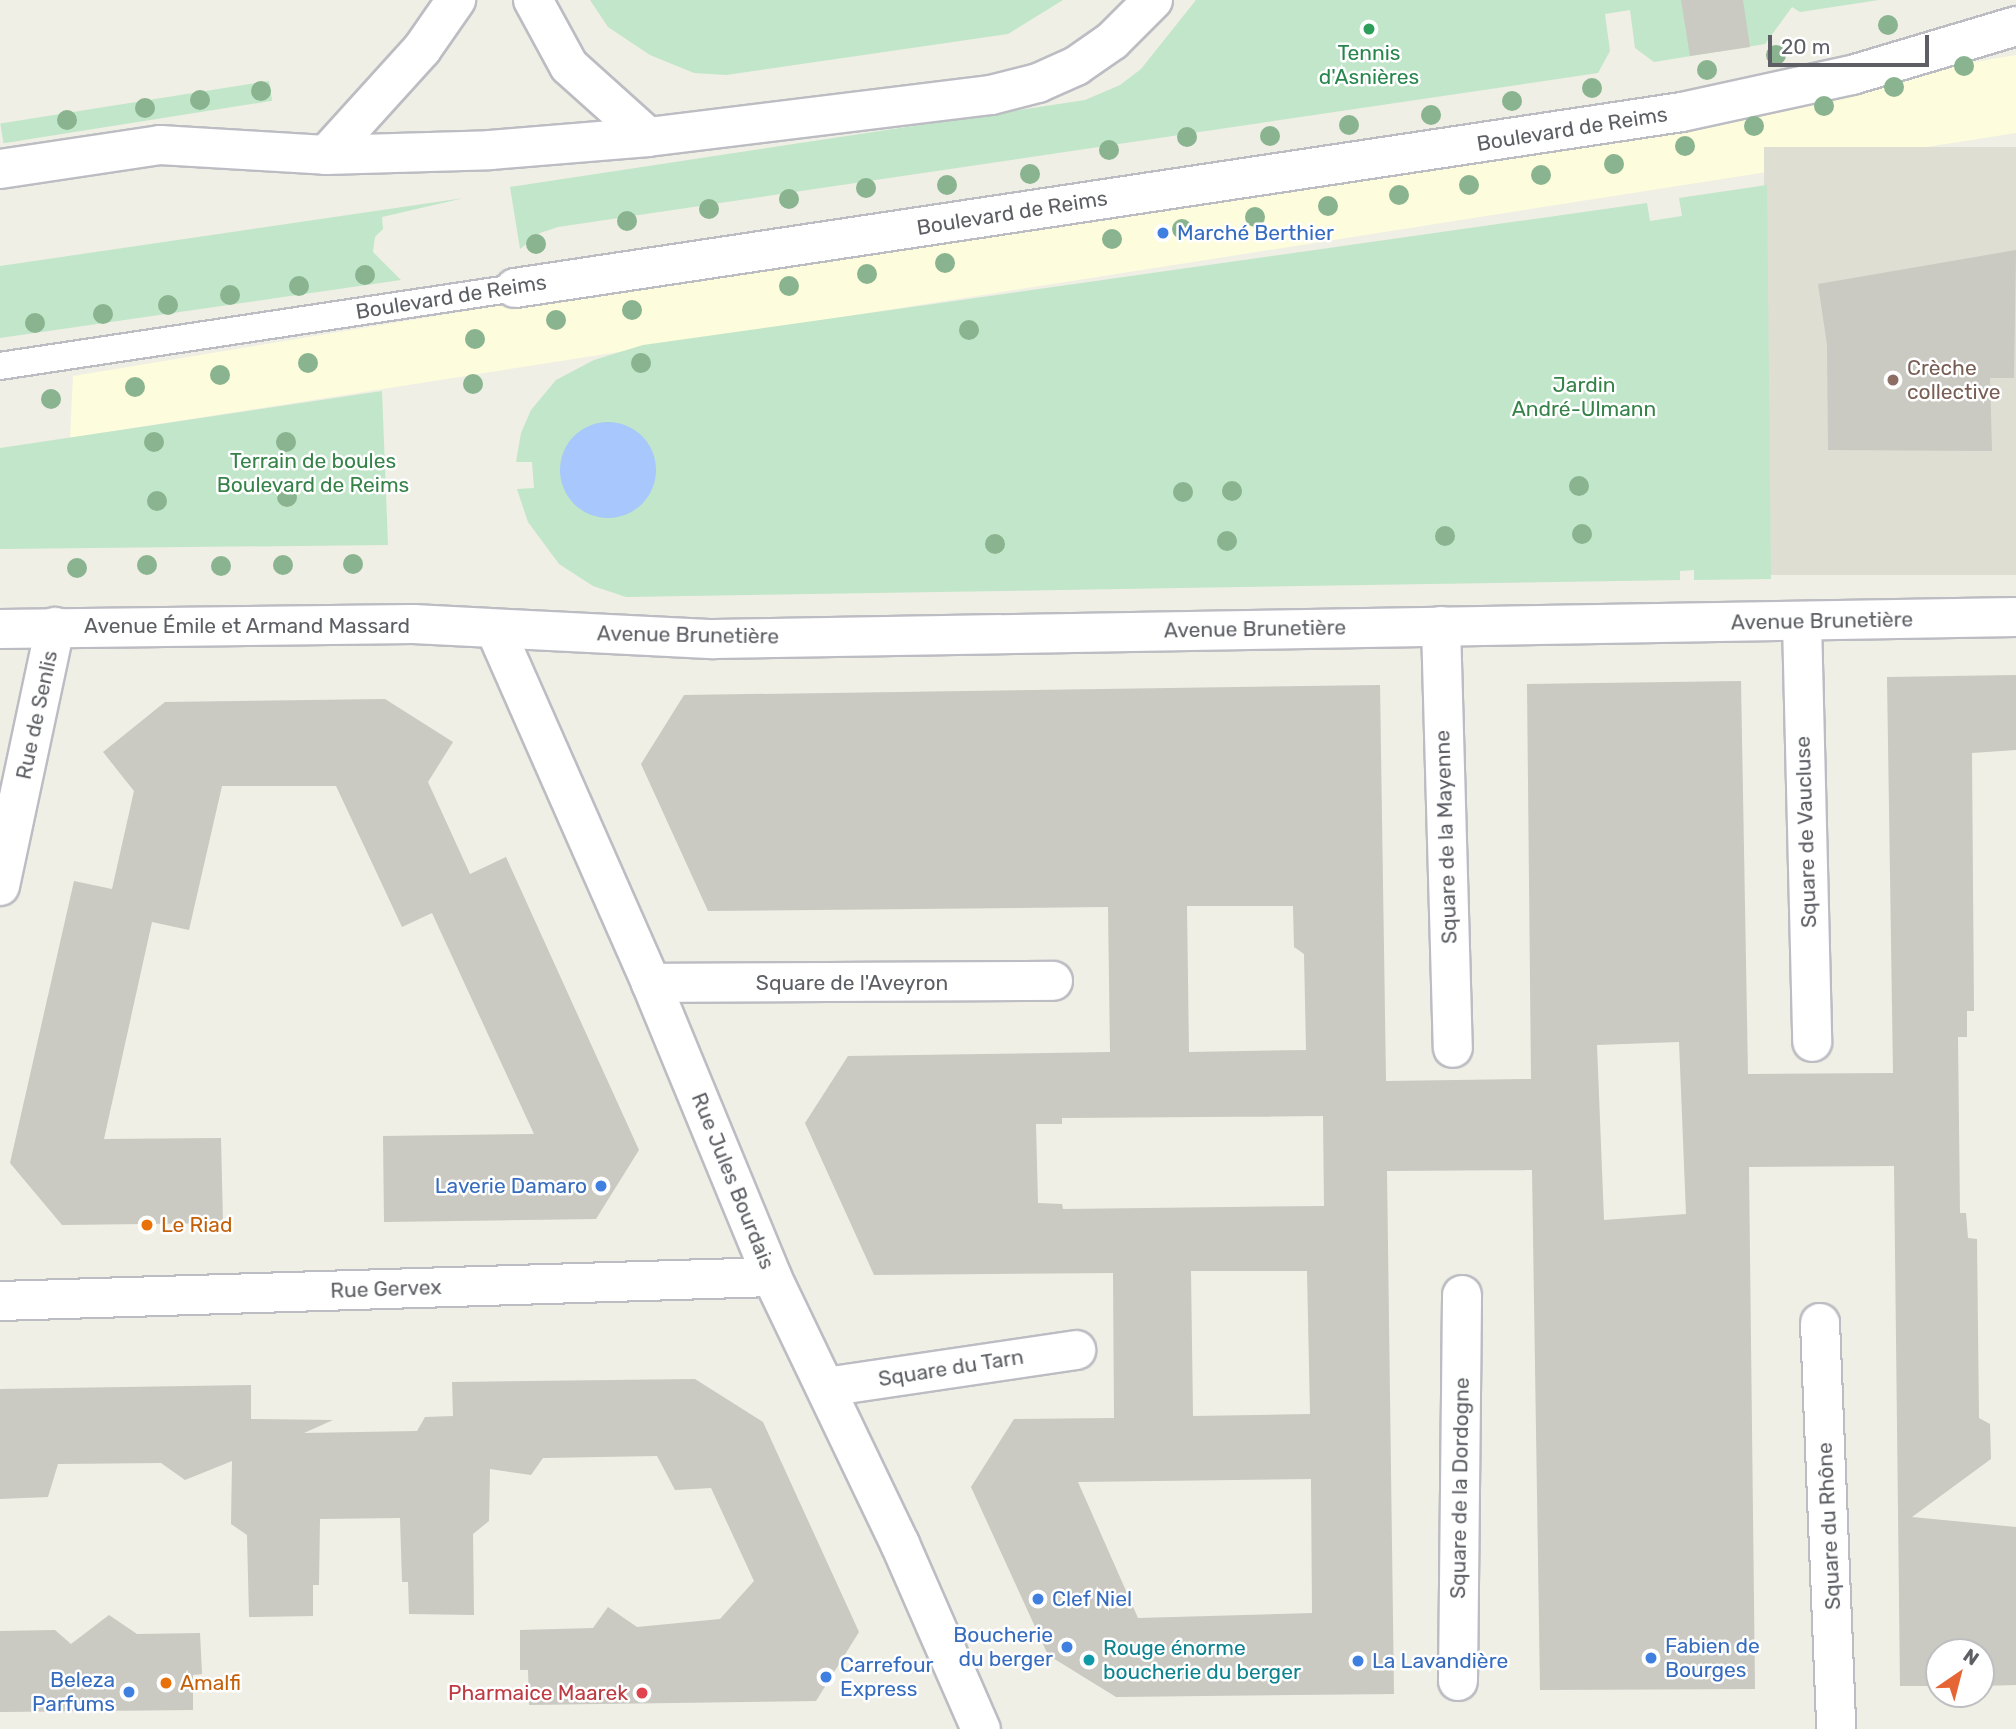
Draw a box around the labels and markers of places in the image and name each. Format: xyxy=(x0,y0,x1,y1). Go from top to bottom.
marker: Tennis d'Asnières xyxy=(1361,21,1377,37)
place label: Tennis d'Asnières xyxy=(1319,40,1419,90)
place label: Marché Berthier xyxy=(1177,220,1334,246)
marker: Marché Berthier xyxy=(1155,225,1171,241)
place label: Crèche collective xyxy=(1907,355,2001,405)
marker: Crèche collective xyxy=(1885,372,1901,388)
place label: Laverie Damaro xyxy=(435,1173,587,1199)
marker: Laverie Damaro xyxy=(593,1178,609,1194)
place label: Le Riad xyxy=(161,1212,232,1238)
marker: Le Riad xyxy=(139,1217,155,1233)
place label: Clef Niel xyxy=(1052,1586,1133,1612)
marker: Clef Niel xyxy=(1030,1591,1046,1607)
place label: Boucherie du berger xyxy=(953,1622,1053,1672)
place label: Fabien de Bourges xyxy=(1665,1633,1760,1683)
place label: Rouge énorme boucherie du berger xyxy=(1103,1635,1301,1685)
marker: Boucherie du berger xyxy=(1059,1639,1075,1655)
place label: La Lavandière xyxy=(1372,1648,1508,1674)
marker: Fabien de Bourges xyxy=(1643,1650,1659,1666)
place label: Carrefour Express xyxy=(840,1652,934,1702)
marker: Rouge énorme boucherie du berger xyxy=(1081,1652,1097,1668)
marker: La Lavandière xyxy=(1350,1653,1366,1669)
place label: Beleza Parfums xyxy=(32,1667,115,1717)
marker: Carrefour Express xyxy=(818,1669,834,1685)
place label: Amalfi xyxy=(180,1670,241,1696)
marker: Amalfi xyxy=(158,1675,174,1691)
place label: Pharmaice Maarek xyxy=(448,1680,628,1706)
marker: Beleza Parfums xyxy=(121,1684,137,1700)
marker: Pharmaice Maarek xyxy=(634,1685,650,1701)

